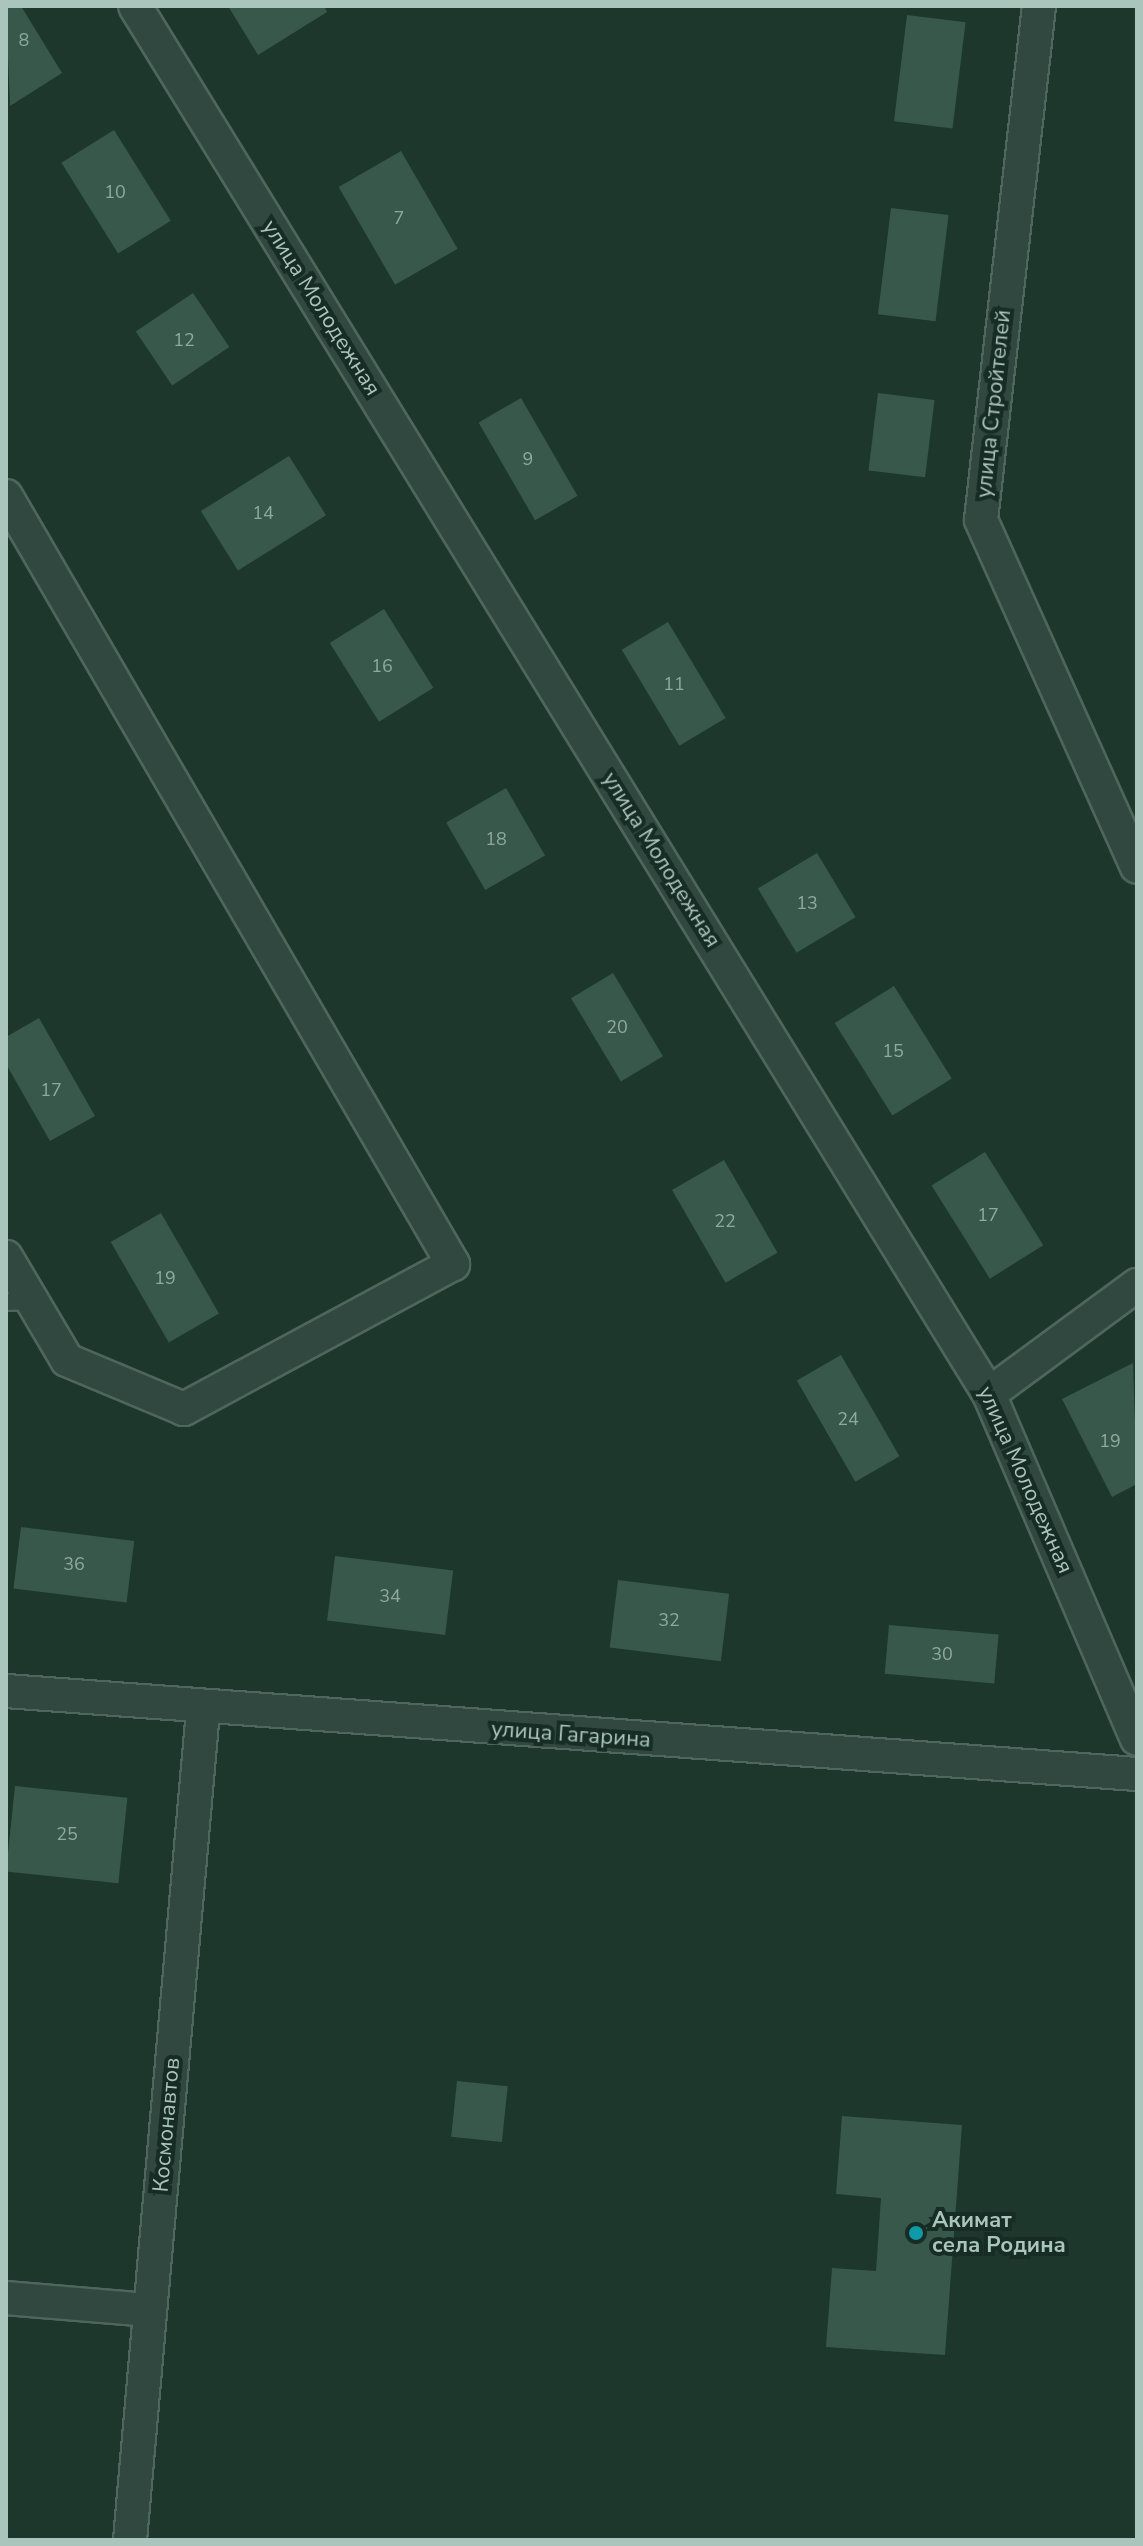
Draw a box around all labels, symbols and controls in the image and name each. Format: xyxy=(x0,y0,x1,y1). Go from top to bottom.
house number: 8 xyxy=(19,29,29,51)
house number: 10 xyxy=(104,181,126,203)
house number: 7 xyxy=(394,207,404,229)
street label: улица Молодежная xyxy=(256,215,386,401)
street label: улица Стройтелей xyxy=(971,309,1017,499)
house number: 12 xyxy=(173,329,195,351)
house number: 9 xyxy=(523,448,533,470)
house number: 14 xyxy=(252,502,274,524)
house number: 16 xyxy=(371,655,393,677)
house number: 11 xyxy=(663,673,685,695)
street label: улица Молодежная xyxy=(596,767,726,953)
house number: 18 xyxy=(485,828,507,850)
house number: 13 xyxy=(796,892,818,914)
house number: 20 xyxy=(606,1016,628,1038)
house number: 15 xyxy=(882,1040,904,1062)
house number: 17 xyxy=(40,1079,62,1101)
house number: 17 xyxy=(977,1204,999,1226)
house number: 22 xyxy=(714,1210,736,1232)
house number: 19 xyxy=(154,1267,176,1289)
street label: улица Молодежная xyxy=(972,1382,1078,1578)
house number: 24 xyxy=(837,1408,859,1430)
house number: 19 xyxy=(1099,1430,1121,1452)
house number: 36 xyxy=(63,1553,85,1575)
house number: 34 xyxy=(379,1585,401,1607)
house number: 32 xyxy=(658,1609,680,1631)
house number: 30 xyxy=(931,1643,953,1665)
street label: улица Гагарина xyxy=(490,1716,652,1754)
house number: 25 xyxy=(56,1823,78,1845)
street label: Космонавтов xyxy=(148,2057,186,2193)
place label: Акимат села Родина xyxy=(932,2207,1066,2258)
marker: Акимат села Родина xyxy=(907,2224,925,2242)

